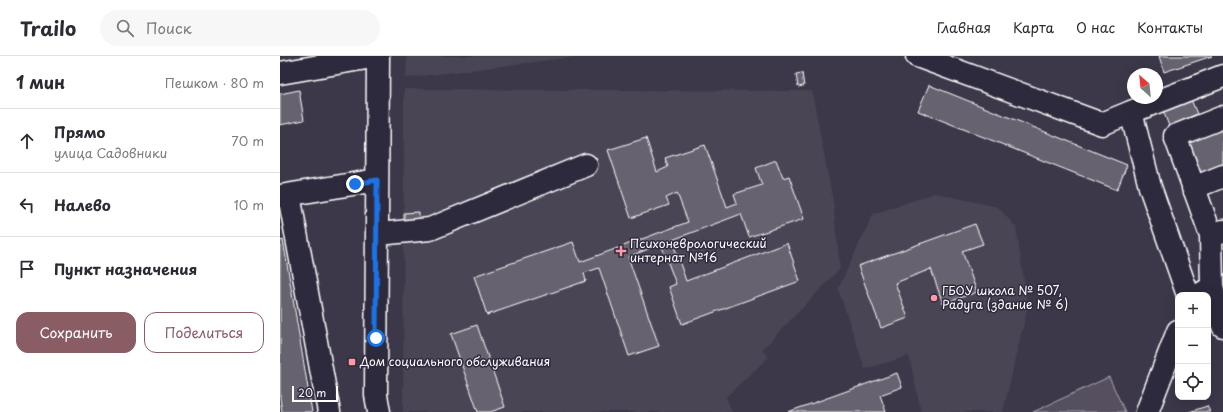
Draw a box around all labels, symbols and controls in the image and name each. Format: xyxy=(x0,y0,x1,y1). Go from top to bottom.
search box xyxy=(100,10,380,46)
text: Trailo xyxy=(20,14,76,42)
text: Поиск xyxy=(146,16,192,39)
icon: search xyxy=(114,17,136,39)
text: Главная xyxy=(937,17,991,38)
text: Карта xyxy=(1013,17,1054,38)
text: О нас xyxy=(1076,17,1115,38)
text: Контакты xyxy=(1137,17,1203,38)
north arrow xyxy=(1127,68,1163,104)
text: 1 мин xyxy=(16,69,65,95)
text: Пешком · 80 m xyxy=(165,73,264,92)
text: Прямо xyxy=(54,120,105,143)
icon: ahead xyxy=(16,130,38,152)
text: 70 m xyxy=(231,131,264,150)
text: улица Садовники xyxy=(54,143,167,162)
route end xyxy=(346,175,364,193)
text: Налево xyxy=(54,193,111,216)
icon: left xyxy=(16,194,38,216)
text: 10 m xyxy=(234,195,264,214)
place label: Психоневрологический интернат №16 xyxy=(630,234,767,266)
marker: Психоневрологический интернат №16 xyxy=(615,245,627,257)
text: Пункт назначения xyxy=(54,257,197,280)
icon: arrive xyxy=(16,258,38,280)
place label: ГБОУ школа № 507, Радуга (здание № 6) xyxy=(942,281,1068,313)
map controls xyxy=(1175,292,1211,400)
button: + xyxy=(1175,292,1211,328)
marker: ГБОУ школа № 507, Радуга (здание № 6) xyxy=(929,293,939,303)
button: Сохранить xyxy=(16,312,136,353)
button: Поделиться xyxy=(144,312,264,353)
button: − xyxy=(1175,328,1211,364)
route start xyxy=(367,329,385,347)
place label: Дом социального обслуживания xyxy=(359,352,550,370)
marker: Дом социального обслуживания xyxy=(347,357,357,367)
button: locate xyxy=(1175,364,1211,400)
scale bar xyxy=(292,384,338,403)
text: 20 m xyxy=(298,384,326,401)

